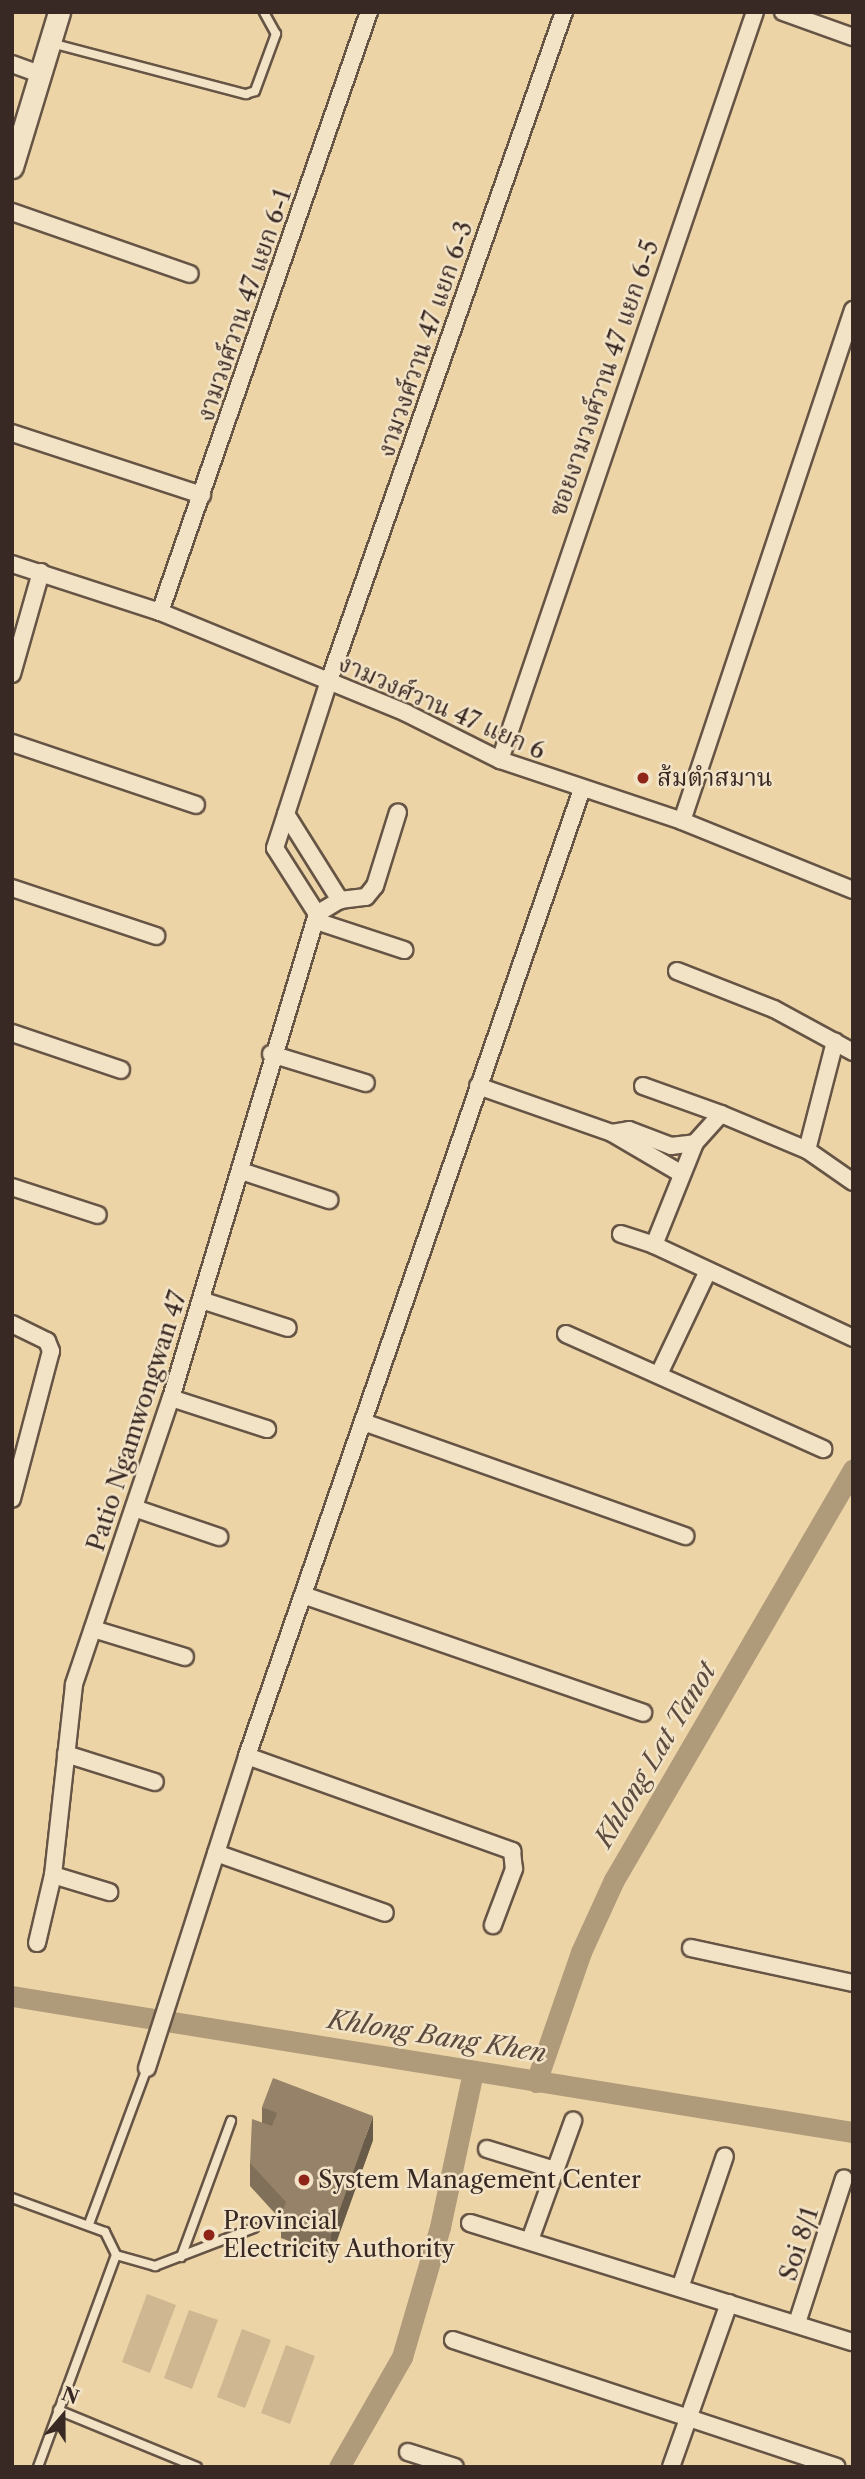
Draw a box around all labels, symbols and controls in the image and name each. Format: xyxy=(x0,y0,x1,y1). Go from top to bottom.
street label: งามวงศ์วาน 47 แยก 6-1 xyxy=(191,185,297,425)
street label: งามวงศ์วาน 47 แยก 6-3 xyxy=(371,217,479,461)
street label: ซอยงามวงศ์วาน 47 แยก 6-5 xyxy=(543,236,665,520)
street label: งามวงศ์วาน 47 แยก 6 xyxy=(334,648,550,766)
place label: ส้มตำสมาน xyxy=(657,764,773,792)
marker: ส้มตำสมาน xyxy=(635,770,651,786)
street label: Patio Ngamwongwan 47 xyxy=(81,1287,193,1555)
water label: Khlong Lat Tanot xyxy=(588,1657,724,1853)
water label: Khlong Bang Khen xyxy=(326,2004,548,2070)
place label: System Management Center xyxy=(318,2166,641,2194)
marker: System Management Center xyxy=(296,2172,312,2188)
street label: Soi 8/1 xyxy=(774,2204,824,2284)
place label: Provincial Electricity Authority xyxy=(223,2207,456,2263)
marker: Provincial Electricity Authority xyxy=(201,2227,217,2243)
north arrow xyxy=(28,2381,98,2451)
text: N xyxy=(59,2382,82,2409)

